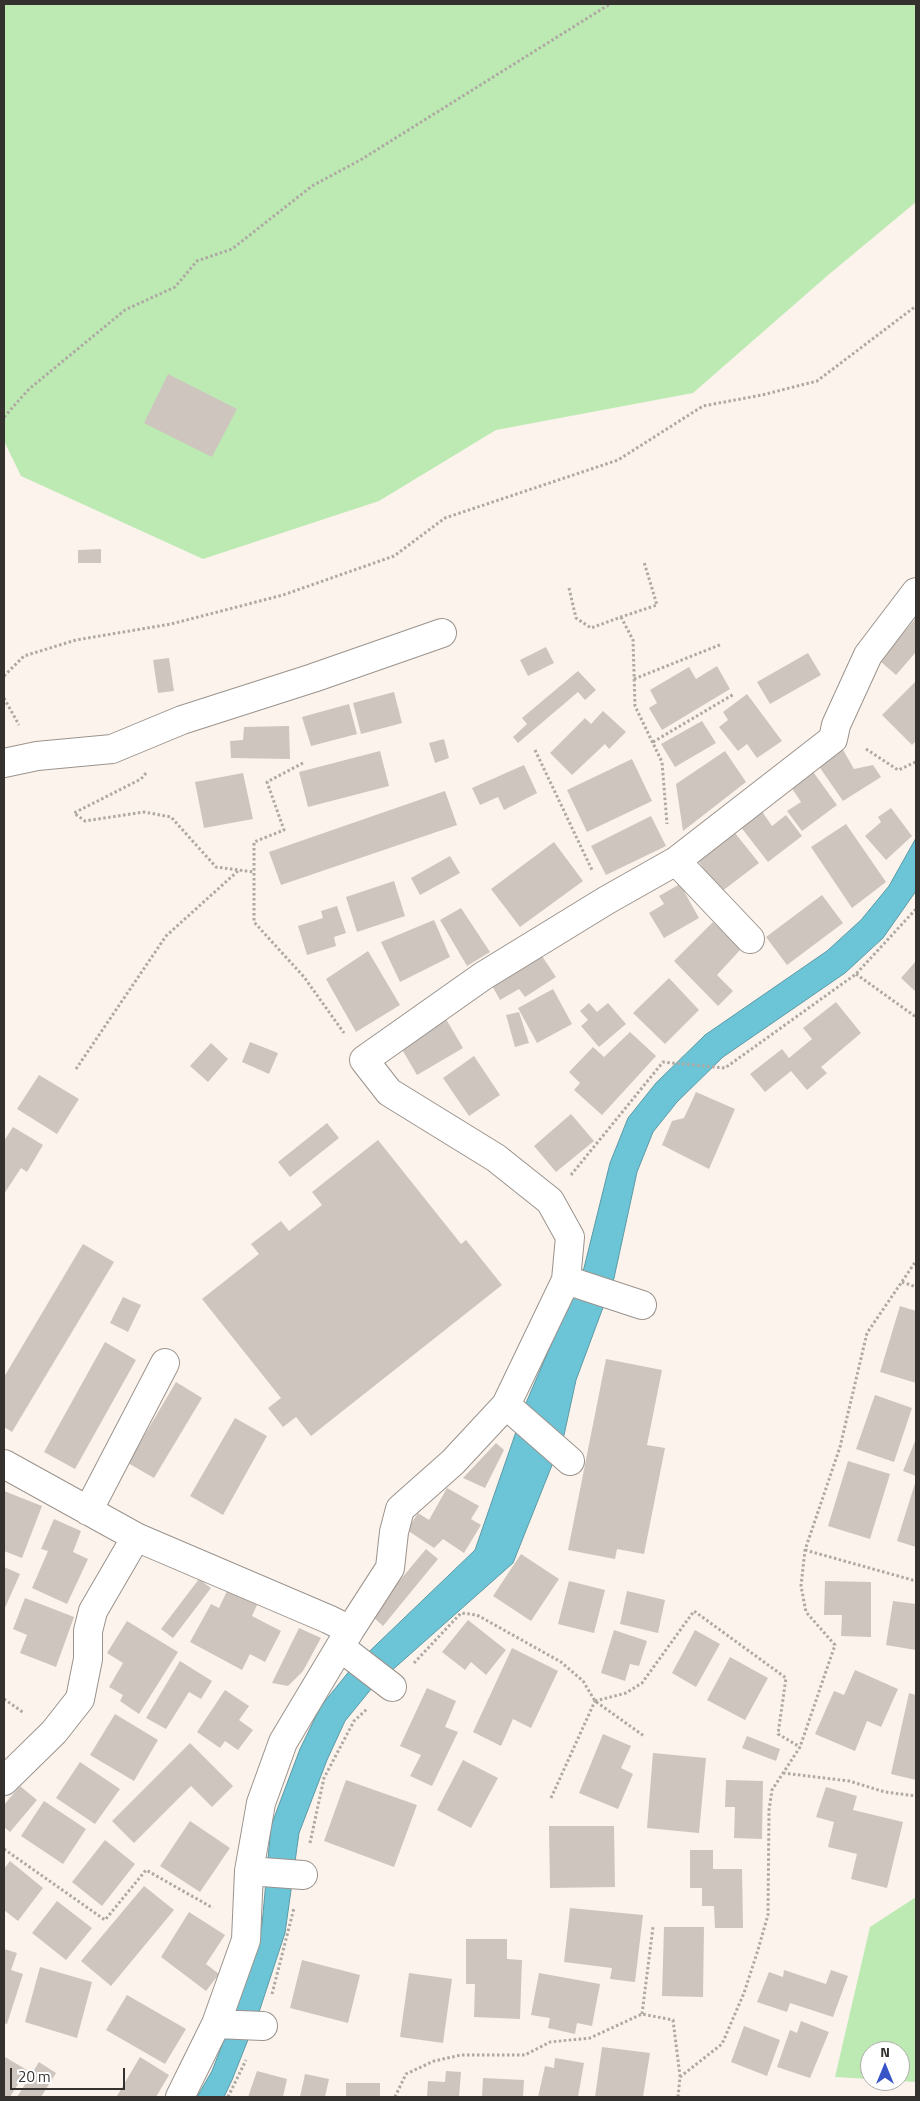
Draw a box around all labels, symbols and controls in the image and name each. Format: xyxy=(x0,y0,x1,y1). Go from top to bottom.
north arrow xyxy=(860,2041,910,2091)
text: N xyxy=(880,2041,890,2062)
scale bar xyxy=(12,2058,128,2090)
text: 20 m xyxy=(18,2065,51,2088)

